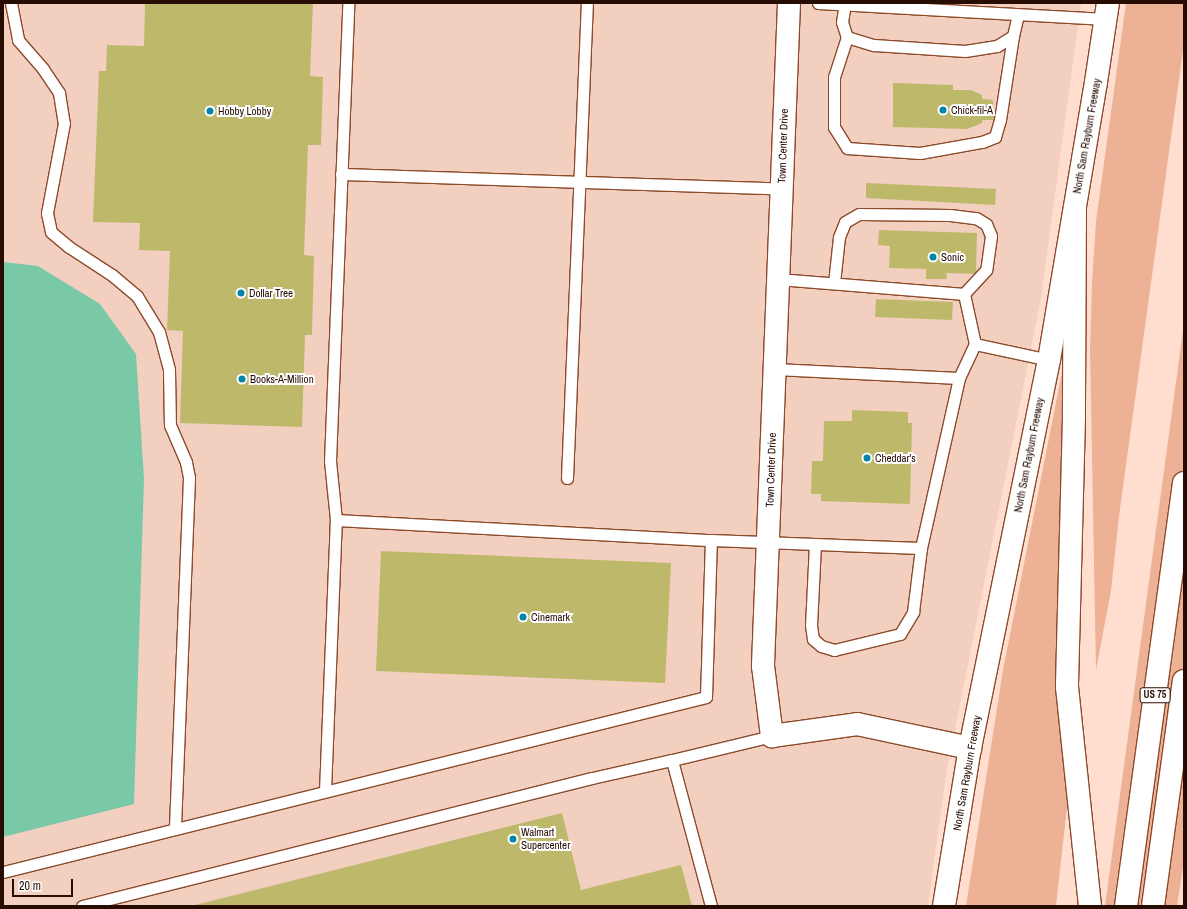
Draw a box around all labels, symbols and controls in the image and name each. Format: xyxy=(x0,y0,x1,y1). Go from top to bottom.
street label: North Sam Rayburn Freeway xyxy=(1070,77,1104,195)
place label: Chick-fil-A xyxy=(951,103,993,117)
place label: Hobby Lobby xyxy=(218,104,271,118)
marker: Chick-fil-A xyxy=(938,105,948,115)
marker: Hobby Lobby xyxy=(205,106,215,116)
street label: Town Center Drive xyxy=(775,108,791,184)
place label: Sonic xyxy=(941,250,964,264)
marker: Sonic xyxy=(928,252,938,262)
place label: Dollar Tree xyxy=(249,286,293,300)
marker: Dollar Tree xyxy=(236,288,246,298)
place label: Books-A-Million xyxy=(250,372,314,386)
marker: Books-A-Million xyxy=(237,374,247,384)
street label: North Sam Rayburn Freeway xyxy=(1011,396,1047,514)
street label: Town Center Drive xyxy=(763,432,779,508)
place label: Cheddar's xyxy=(875,451,916,465)
marker: Cheddar's xyxy=(862,453,872,463)
place label: Cinemark xyxy=(531,610,570,624)
marker: Cinemark xyxy=(518,612,528,622)
road number: US 75 xyxy=(1139,687,1171,703)
street label: North Sam Rayburn Freeway xyxy=(950,714,984,832)
place label: Walmart Supercenter xyxy=(521,826,570,852)
marker: Walmart Supercenter xyxy=(508,834,518,844)
scale bar xyxy=(14,871,75,897)
text: 20 m xyxy=(19,878,41,894)

